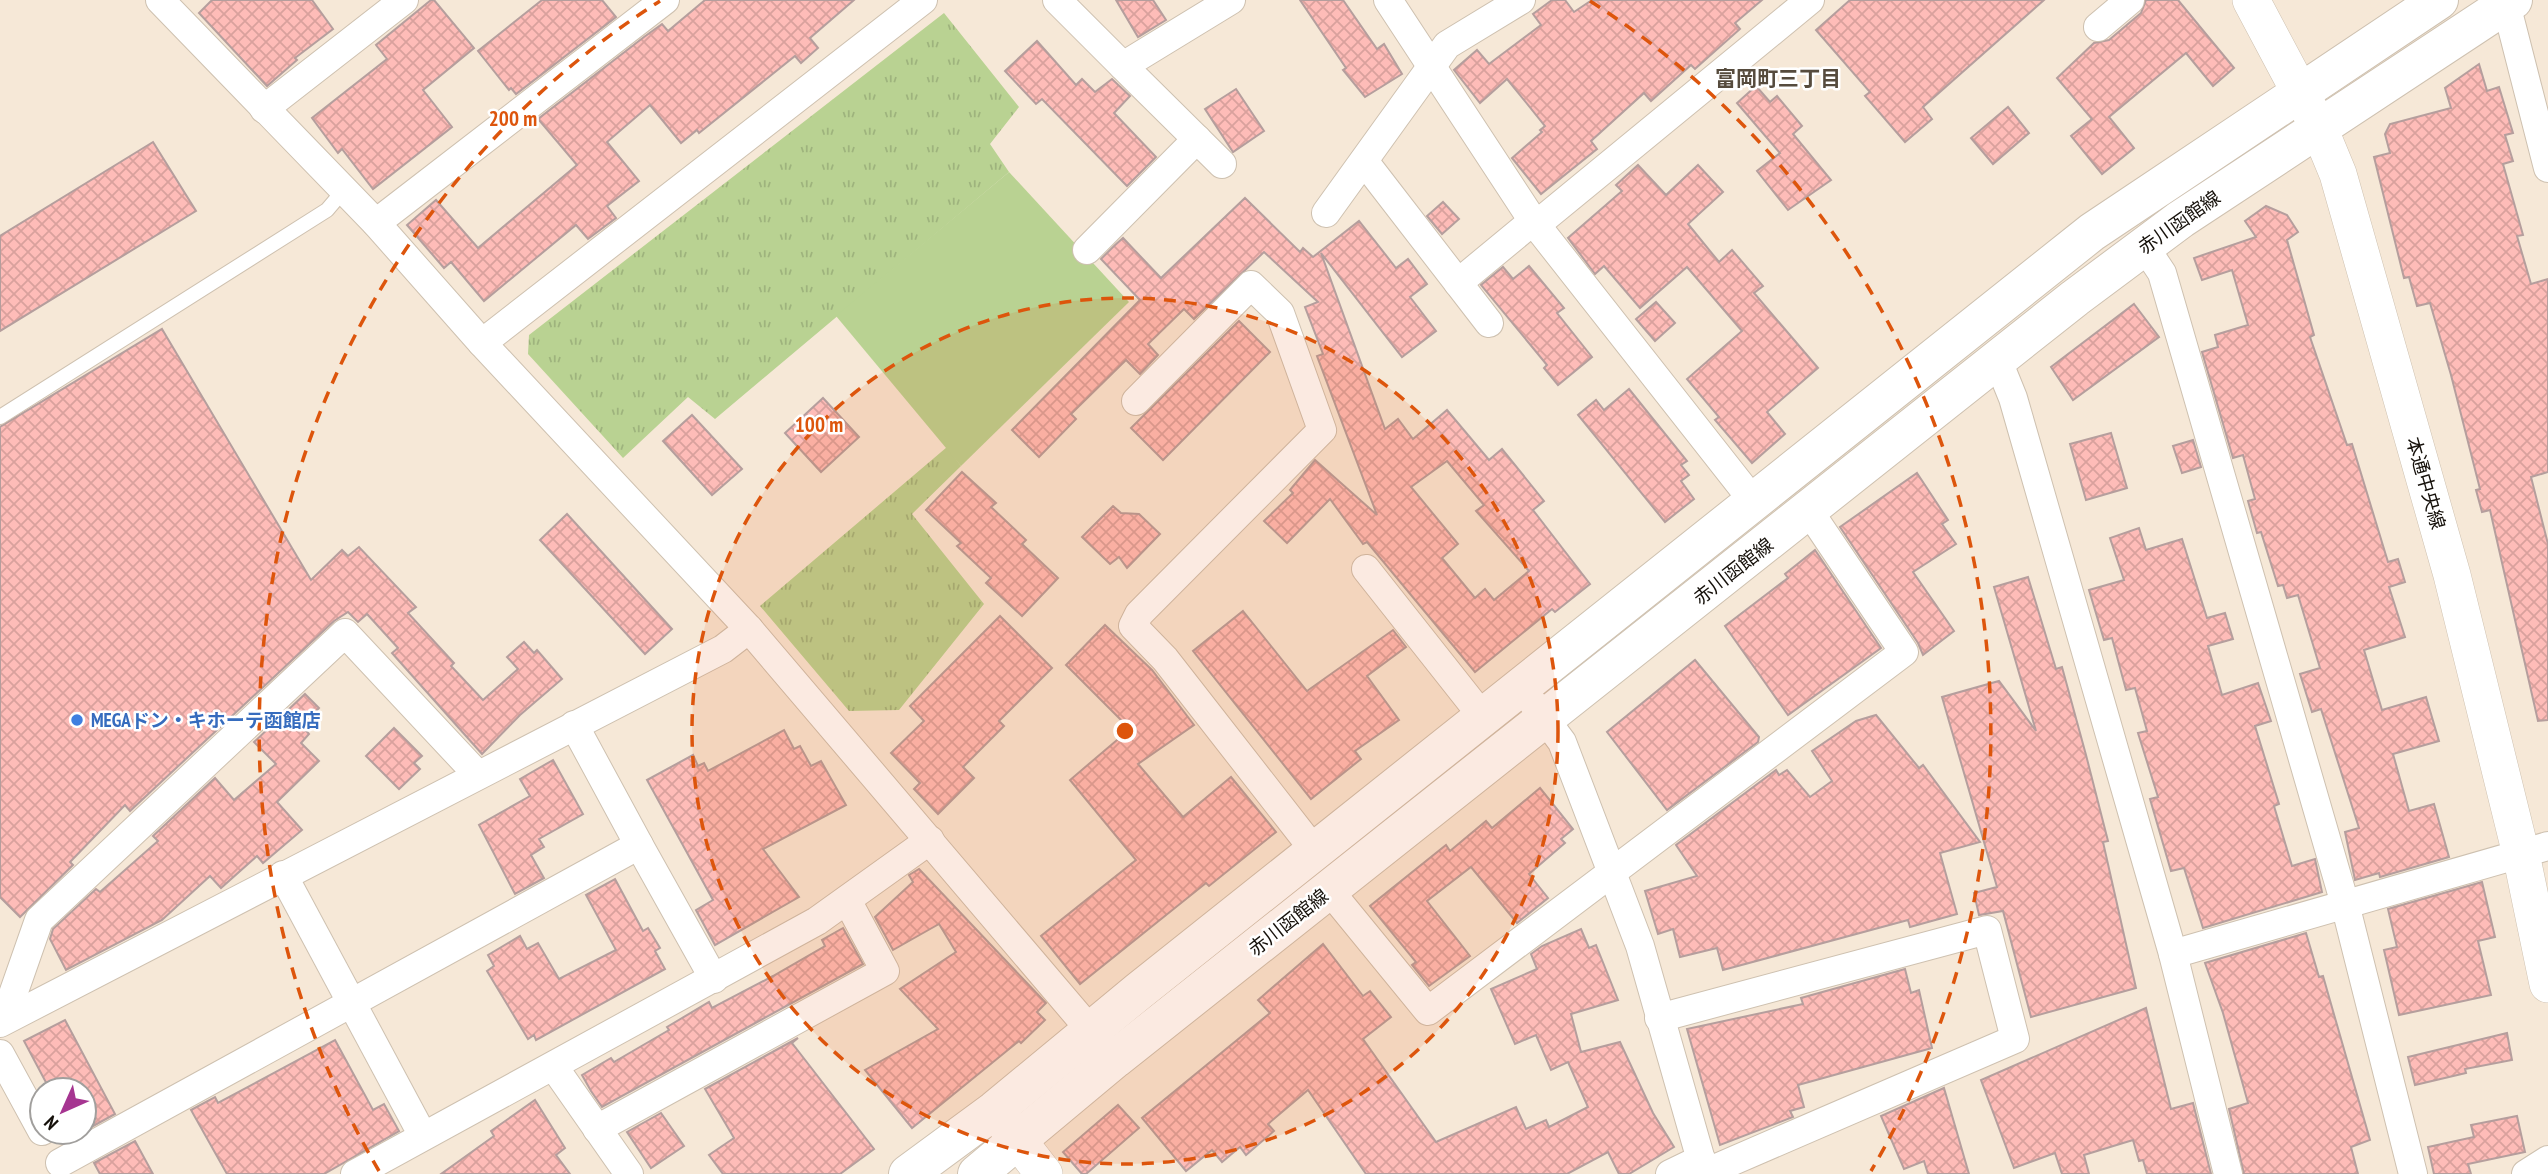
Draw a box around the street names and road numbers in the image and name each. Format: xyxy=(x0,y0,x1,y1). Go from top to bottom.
street label: 赤川函館線 xyxy=(2133,185,2225,259)
street label: 本通中央線 xyxy=(2401,434,2451,532)
street label: 赤川函館線 xyxy=(1688,532,1778,610)
street label: 赤川函館線 xyxy=(1243,883,1333,961)

